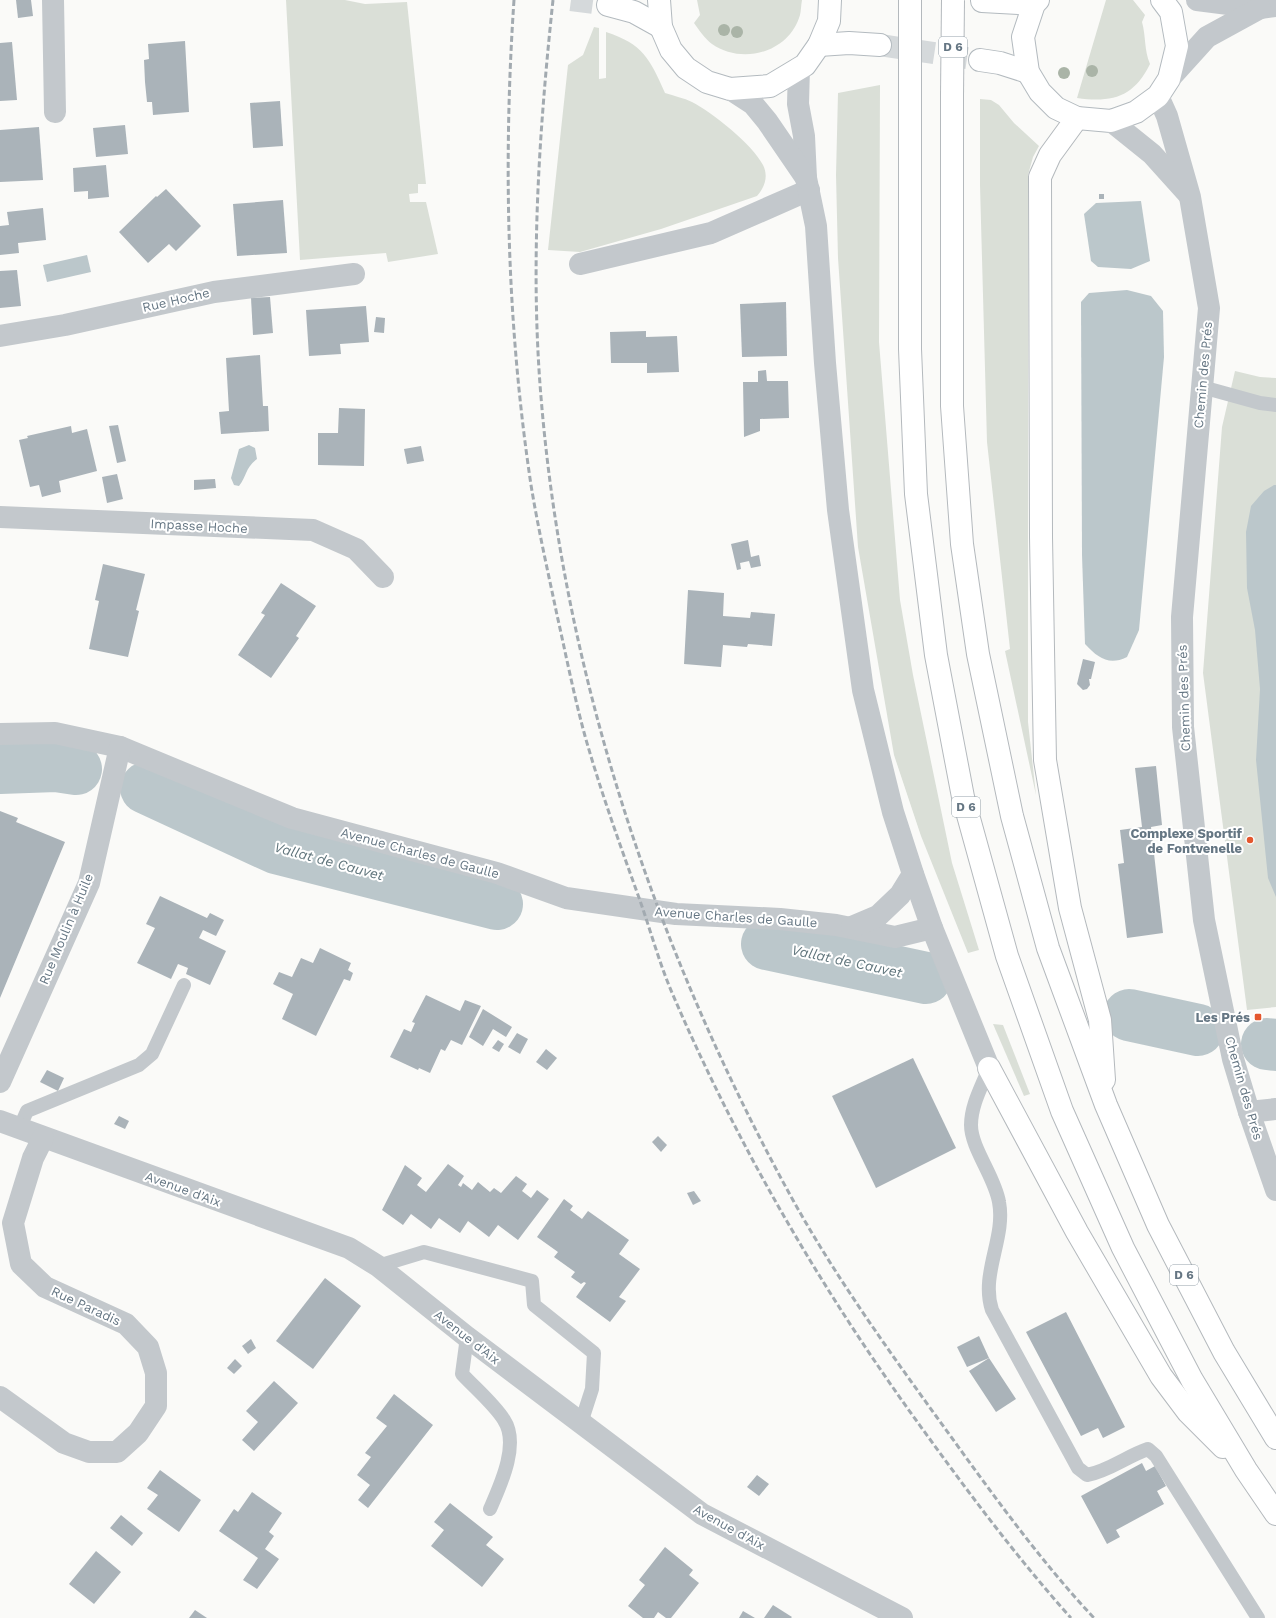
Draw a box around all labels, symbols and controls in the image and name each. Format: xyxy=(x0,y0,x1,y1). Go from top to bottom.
road number: D 6 xyxy=(939,37,967,57)
street label: Rue Hoche xyxy=(141,285,211,315)
street label: Chemin des Prés xyxy=(1191,321,1215,429)
street label: Impasse Hoche xyxy=(150,516,248,536)
street label: Chemin des Prés xyxy=(1175,644,1193,752)
road number: D 6 xyxy=(952,797,980,817)
street label: Avenue Charles de Gaulle xyxy=(339,825,501,881)
place label: Complexe Sportif de Fontvenelle xyxy=(1130,826,1243,856)
marker: Complexe Sportif de Fontvenelle xyxy=(1245,835,1255,845)
water label: Vallat de Cauvet xyxy=(273,839,386,883)
street label: Rue Moulin à Huile xyxy=(36,871,96,987)
street label: Avenue Charles de Gaulle xyxy=(654,904,818,930)
water label: Vallat de Cauvet xyxy=(790,941,904,981)
place label: Les Prés xyxy=(1195,1010,1250,1025)
marker: Les Prés xyxy=(1253,1012,1263,1022)
street label: Chemin des Prés xyxy=(1222,1034,1266,1142)
street label: Avenue d'Aix xyxy=(143,1168,223,1210)
road number: D 6 xyxy=(1170,1265,1198,1285)
street label: Rue Paradis xyxy=(49,1283,123,1329)
street label: Avenue d'Aix xyxy=(431,1307,503,1367)
street label: Avenue d'Aix xyxy=(691,1501,767,1553)

